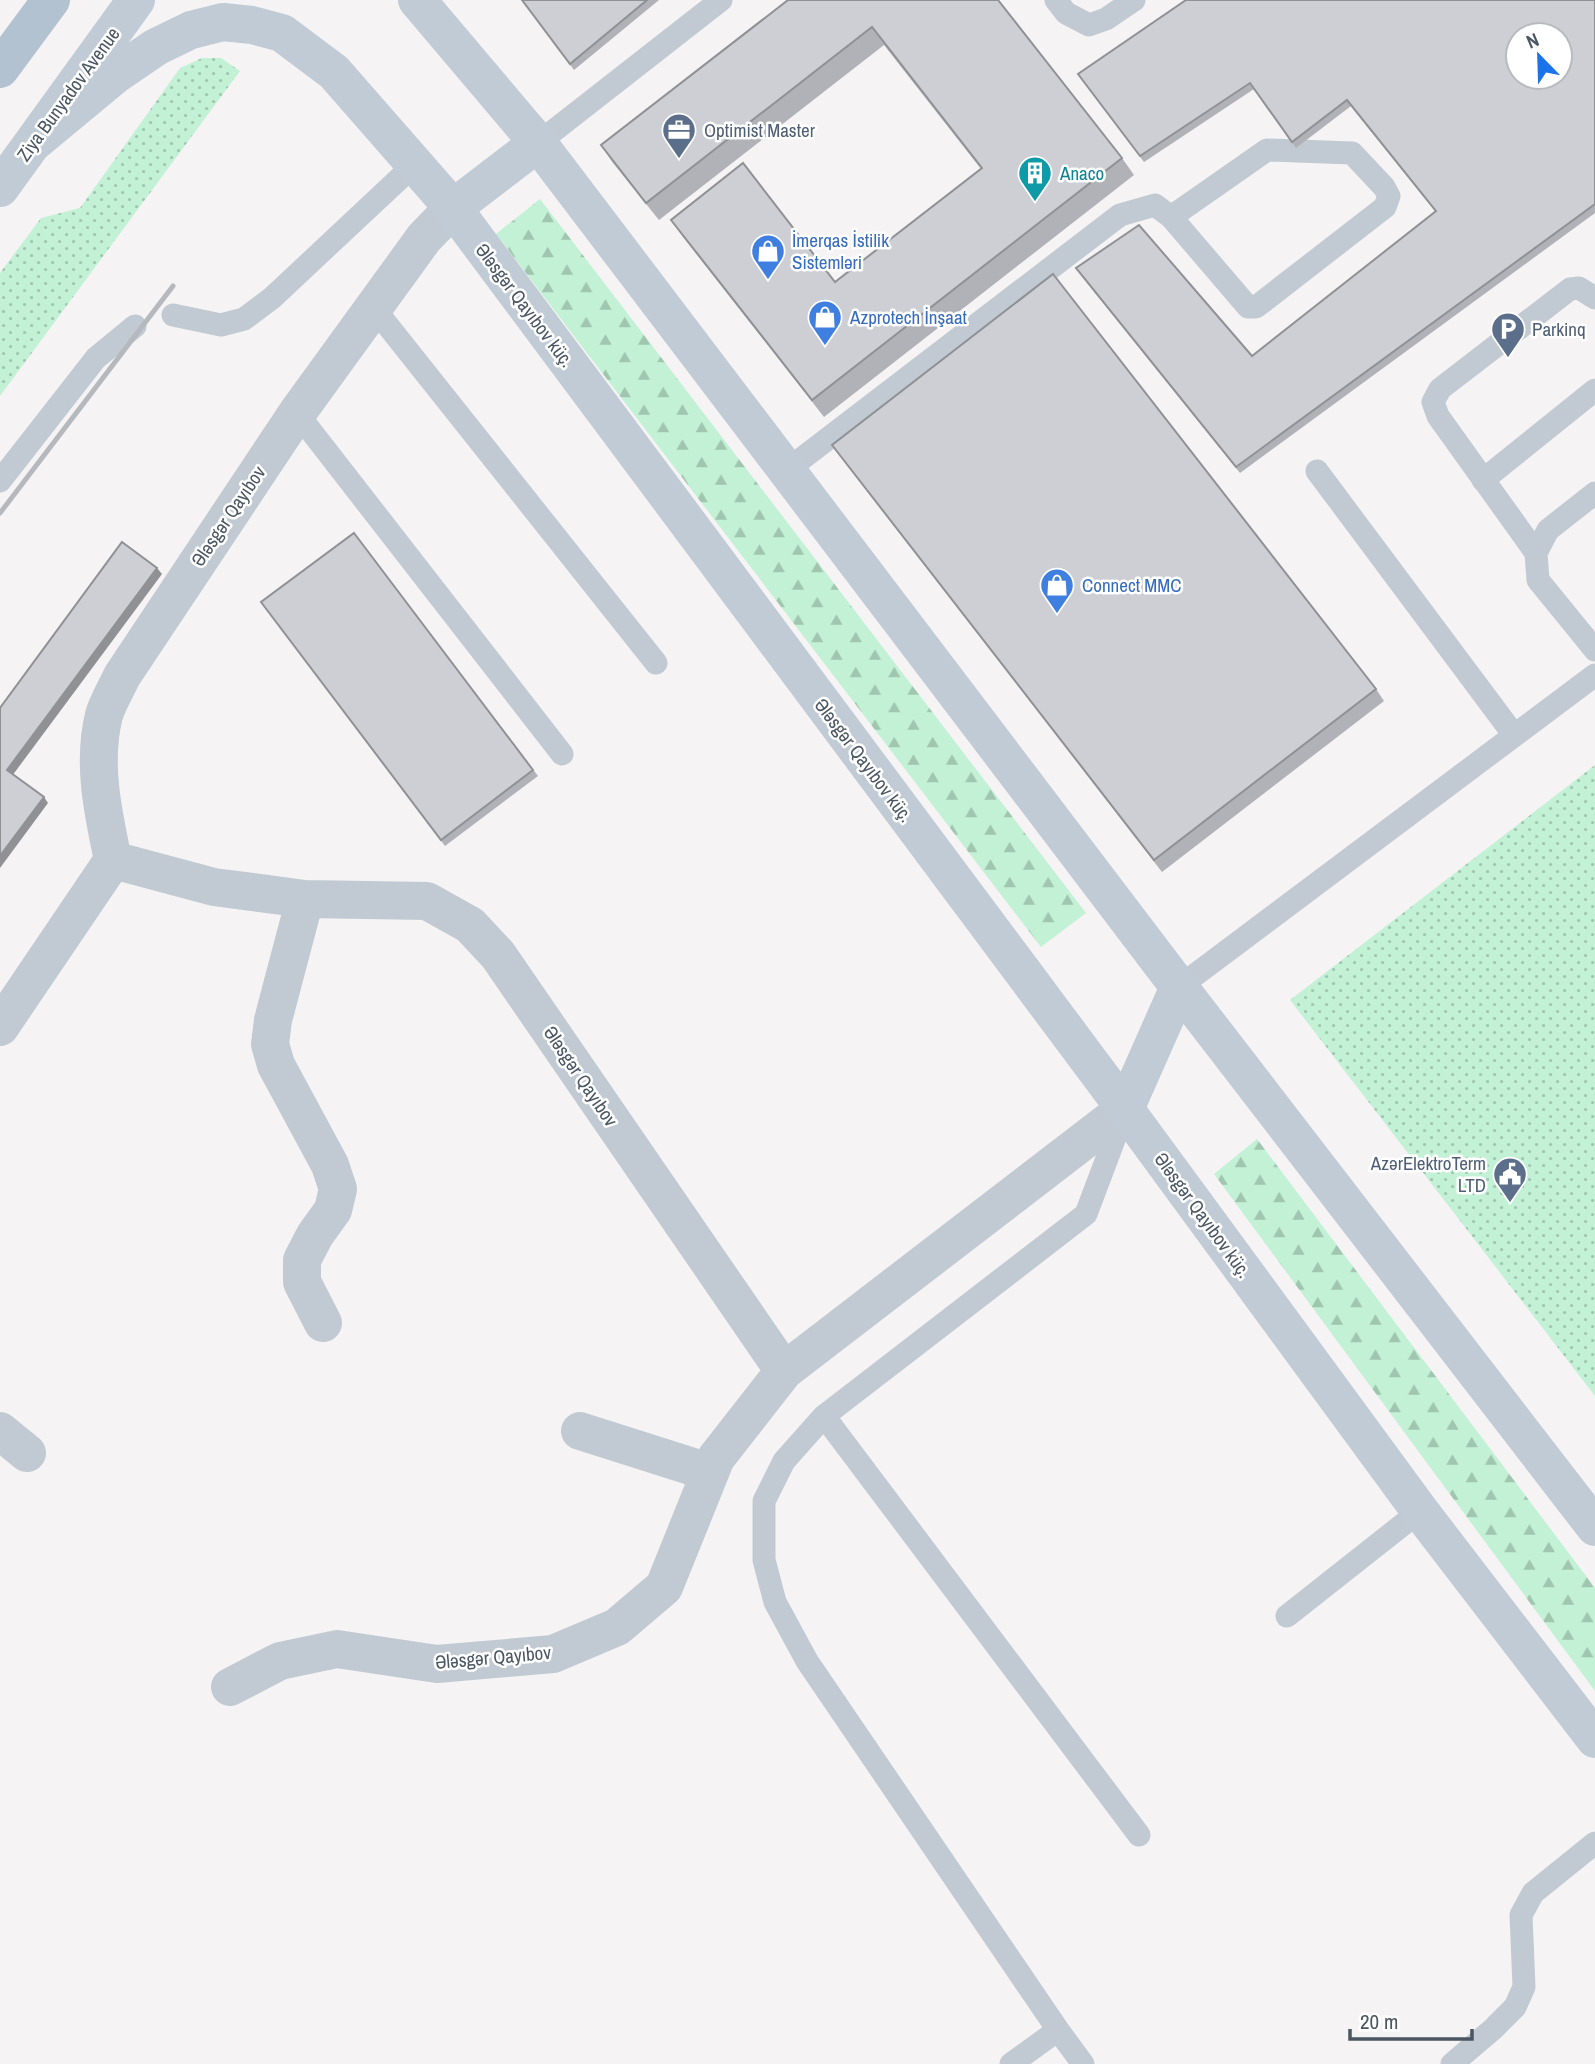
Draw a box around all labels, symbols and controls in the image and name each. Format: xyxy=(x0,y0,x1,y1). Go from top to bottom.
north arrow xyxy=(1504,21,1574,91)
street label: Ziya Bunyadov Avenue xyxy=(10,22,126,166)
text: N xyxy=(1522,26,1543,55)
office icon: Optimist Master xyxy=(660,111,698,160)
place label: Optimist Master xyxy=(704,117,816,143)
building icon: Anaco xyxy=(1016,154,1054,203)
place label: Anaco xyxy=(1059,160,1104,186)
place label: İmerqas İstilik Sistemləri xyxy=(792,227,889,275)
shop icon: İmerqas İstilik Sistemləri xyxy=(749,232,787,281)
street label: Ələsgər Qayıbov küç. xyxy=(470,238,580,372)
shop icon: Azprotech İnşaat xyxy=(806,298,844,347)
place label: Azprotech İnşaat xyxy=(849,304,968,330)
parking icon: Parkinq xyxy=(1489,310,1527,359)
place label: Parkinq xyxy=(1532,316,1586,342)
street label: Ələsgər Qayıbov xyxy=(185,460,271,571)
shop icon: Connect MMC xyxy=(1038,566,1076,615)
place label: Connect MMC xyxy=(1082,572,1182,598)
street label: Ələsgər Qayıbov küç. xyxy=(809,693,919,827)
street label: Ələsgər Qayıbov xyxy=(538,1021,624,1132)
street label: Ələsgər Qayıbov küç. xyxy=(1149,1147,1257,1283)
place label: AzərElektroTerm LTD xyxy=(1370,1150,1486,1198)
public building icon: AzərElektroTerm LTD xyxy=(1491,1155,1529,1204)
street label: Ələsgər Qayıbov xyxy=(434,1639,552,1675)
scale bar xyxy=(1350,1997,1472,2041)
text: 20 m xyxy=(1360,2007,1398,2036)

